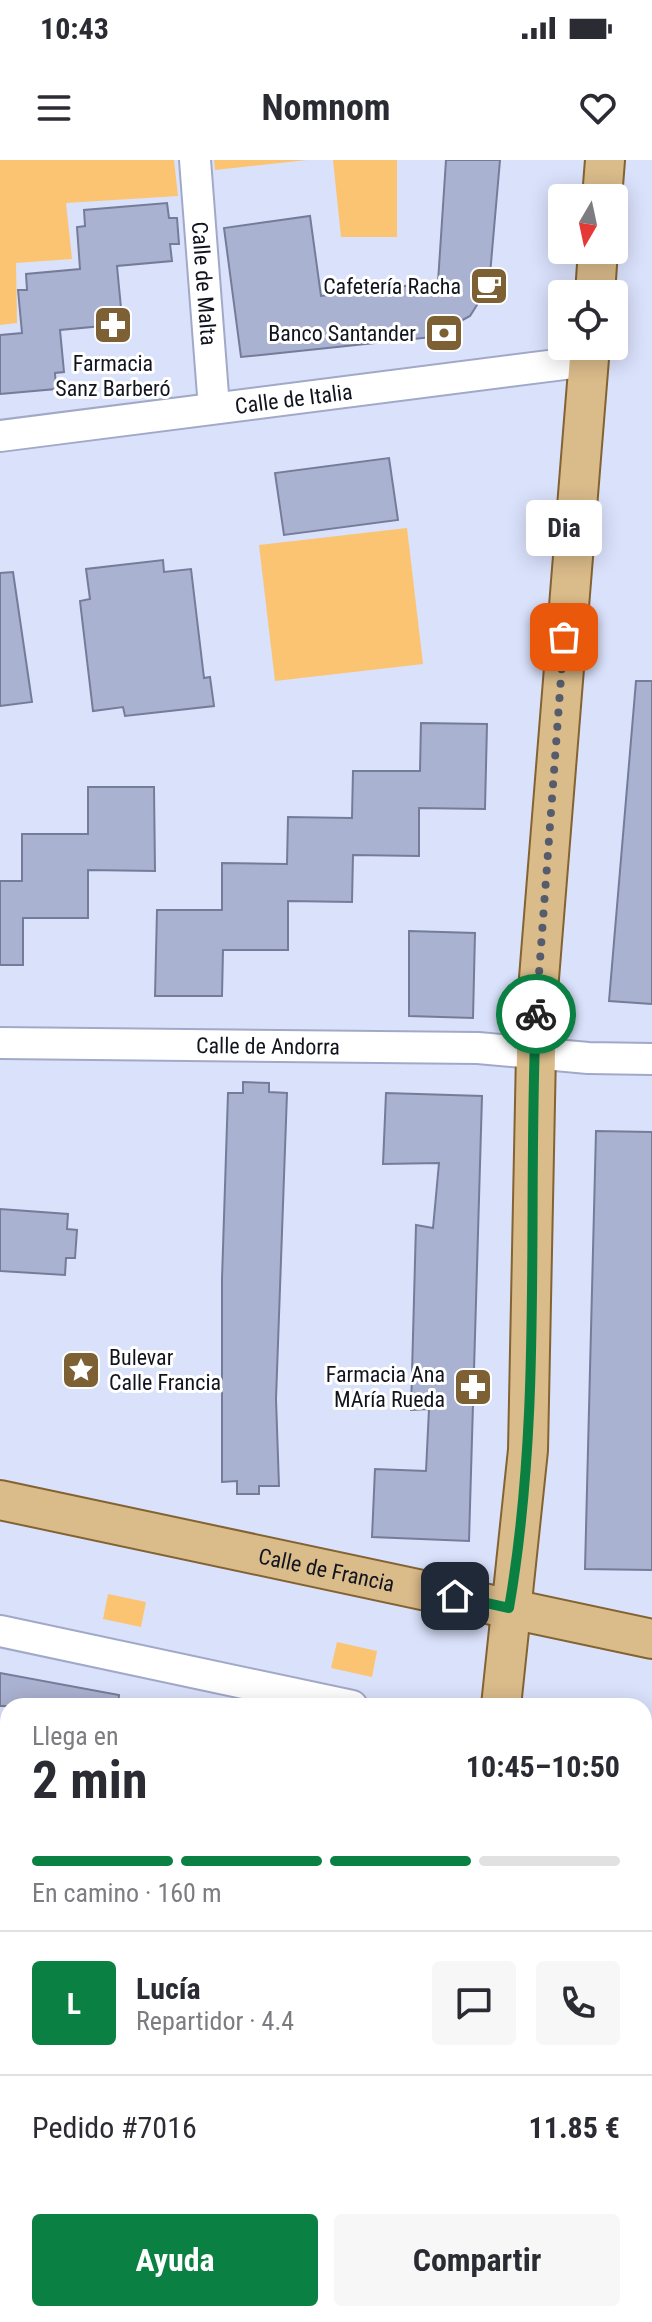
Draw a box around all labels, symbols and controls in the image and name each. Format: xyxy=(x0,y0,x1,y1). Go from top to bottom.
text: 10:43 xyxy=(40,11,109,46)
icon: menu xyxy=(32,86,76,130)
icon: heart xyxy=(576,86,620,130)
text: Nomnom xyxy=(262,87,391,129)
north arrow xyxy=(548,184,628,264)
map controls xyxy=(548,184,628,360)
street label: Calle de Malta xyxy=(187,221,222,346)
cafe icon: Cafetería Racha xyxy=(468,265,510,307)
place label: Cafetería Racha xyxy=(323,274,461,299)
button: locate xyxy=(548,280,628,360)
pharmacy icon: Farmacia Sanz Barberó xyxy=(92,304,134,346)
bank icon: Banco Santander xyxy=(423,312,465,354)
place label: Banco Santander xyxy=(268,321,416,346)
place label: Farmacia Sanz Barberó xyxy=(55,351,171,401)
street label: Calle de Italia xyxy=(233,379,354,418)
callout: Dia xyxy=(526,501,602,557)
text: Dia xyxy=(547,513,581,543)
pin xyxy=(530,603,598,671)
icon: bag xyxy=(542,615,586,659)
courier xyxy=(496,974,576,1054)
icon: bike xyxy=(514,992,558,1036)
street label: Calle de Andorra xyxy=(196,1033,340,1059)
place label: Bulevar Calle Francia xyxy=(109,1345,221,1395)
place icon: Bulevar Calle Francia xyxy=(60,1349,102,1391)
place label: Farmacia Ana MAría Rueda xyxy=(326,1362,445,1412)
pharmacy icon: Farmacia Ana MAría Rueda xyxy=(452,1366,494,1408)
street label: Calle de Francia xyxy=(256,1543,397,1596)
pin xyxy=(421,1562,489,1630)
icon: home xyxy=(433,1574,477,1618)
text: Llega en xyxy=(32,1721,119,1751)
text: 10:45–10:50 xyxy=(466,1749,620,1784)
text: 2 min xyxy=(32,1750,148,1811)
text: En camino · 160 m xyxy=(32,1878,221,1908)
button: chat xyxy=(432,1961,516,2045)
button: phone xyxy=(536,1961,620,2045)
text: Lucía xyxy=(136,1971,201,2006)
text: L xyxy=(67,1986,81,2021)
text: Repartidor · 4.4 xyxy=(136,2006,294,2036)
text: Pedido #7016 xyxy=(32,2110,197,2145)
text: 11.85 € xyxy=(529,2110,620,2145)
button: Ayuda xyxy=(32,2214,318,2306)
button: Compartir xyxy=(334,2214,620,2306)

